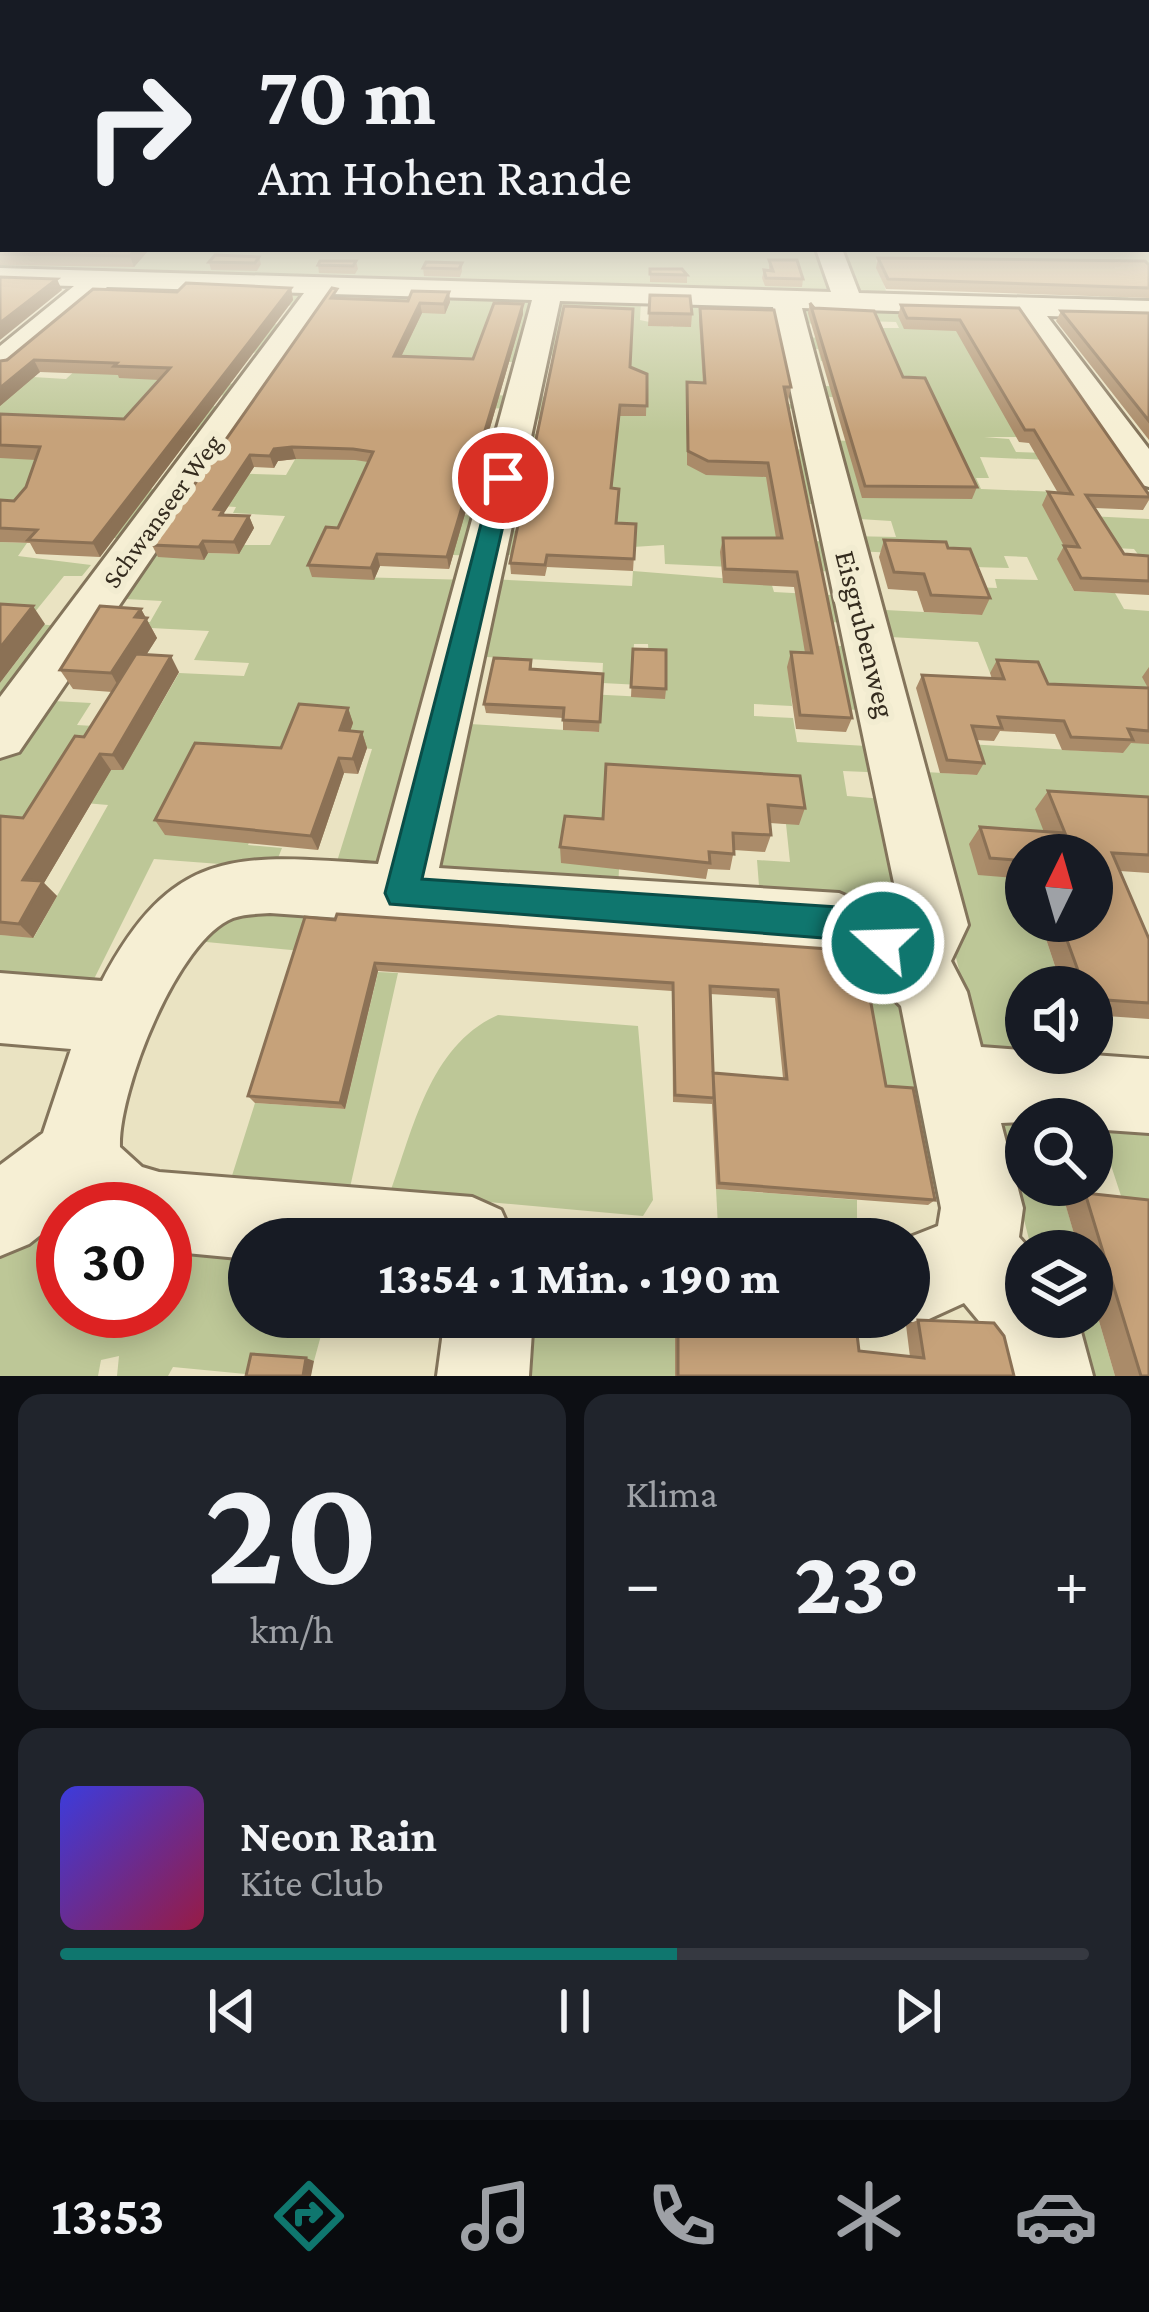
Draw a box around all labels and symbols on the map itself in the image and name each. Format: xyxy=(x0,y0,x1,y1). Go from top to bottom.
pin xyxy=(452,427,554,529)
street label: Schwanseer Weg xyxy=(96,428,228,594)
street label: Eisgrubenweg xyxy=(828,547,903,721)
north arrow xyxy=(1005,834,1113,942)
position arrow xyxy=(820,880,946,1006)
speed limit sign: 30 xyxy=(36,1182,192,1338)

